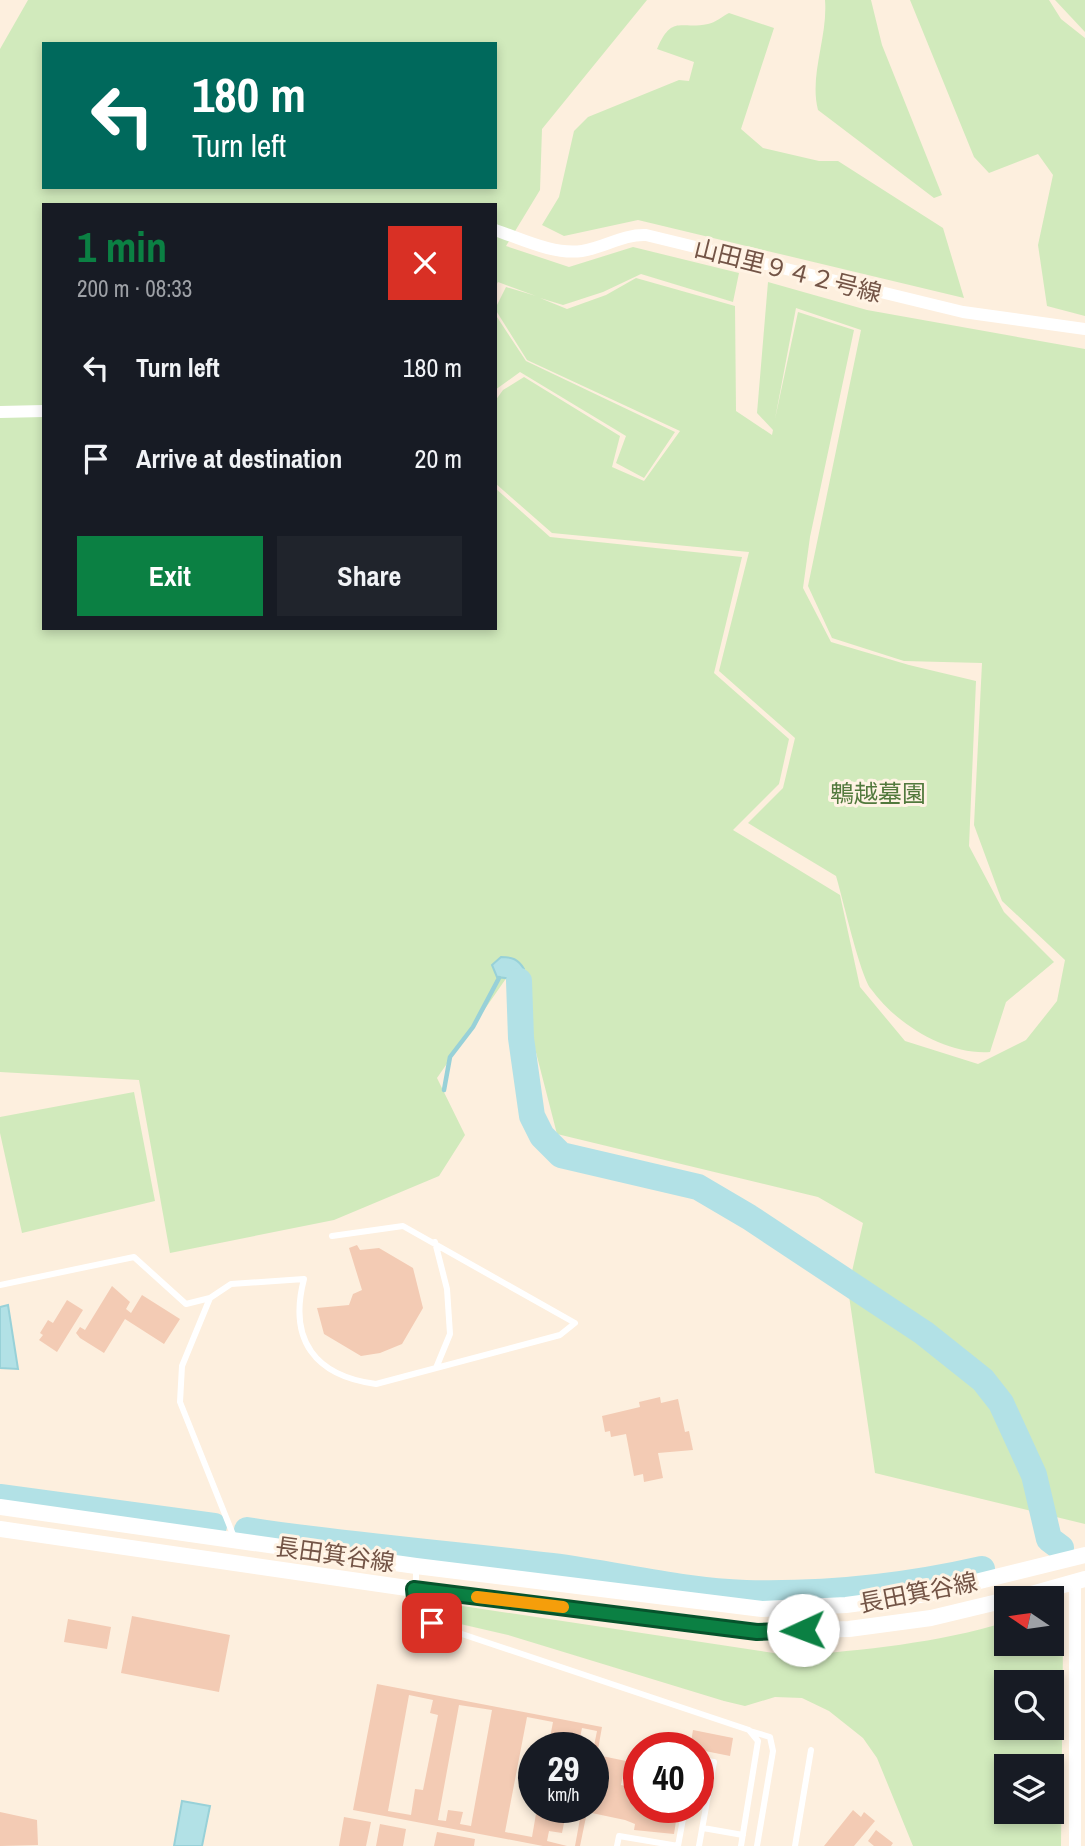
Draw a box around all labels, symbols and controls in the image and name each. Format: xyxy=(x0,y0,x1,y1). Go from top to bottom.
text: 180 m xyxy=(192,61,306,127)
icon: left xyxy=(77,70,168,161)
text: Turn left xyxy=(192,124,286,167)
text: 1 min xyxy=(77,219,167,275)
button: close xyxy=(388,226,462,300)
street label: 山田里９４２号線 xyxy=(691,231,885,309)
text: 200 m · 08:33 xyxy=(77,273,192,304)
icon: left xyxy=(77,349,115,387)
text: Turn left xyxy=(136,350,220,385)
text: 180 m xyxy=(403,350,462,385)
icon: arrive xyxy=(77,440,115,478)
text: Arrive at destination xyxy=(136,441,342,476)
text: 20 m xyxy=(415,441,462,476)
button: Exit xyxy=(77,536,263,616)
button: Share xyxy=(277,536,462,616)
park label: 鵯越墓園 xyxy=(830,777,926,809)
street label: 長田箕谷線 xyxy=(273,1530,397,1578)
street label: 長田箕谷線 xyxy=(856,1565,980,1619)
north arrow xyxy=(994,1586,1064,1656)
map controls xyxy=(994,1586,1064,1824)
pin xyxy=(402,1593,462,1653)
position arrow xyxy=(766,1593,840,1667)
icon: arrive xyxy=(413,1604,451,1642)
button: search xyxy=(994,1670,1064,1740)
speed limit sign: 40 xyxy=(623,1732,714,1823)
text: 29 xyxy=(548,1745,579,1792)
button: layers xyxy=(994,1754,1064,1824)
text: km/h xyxy=(548,1782,580,1807)

